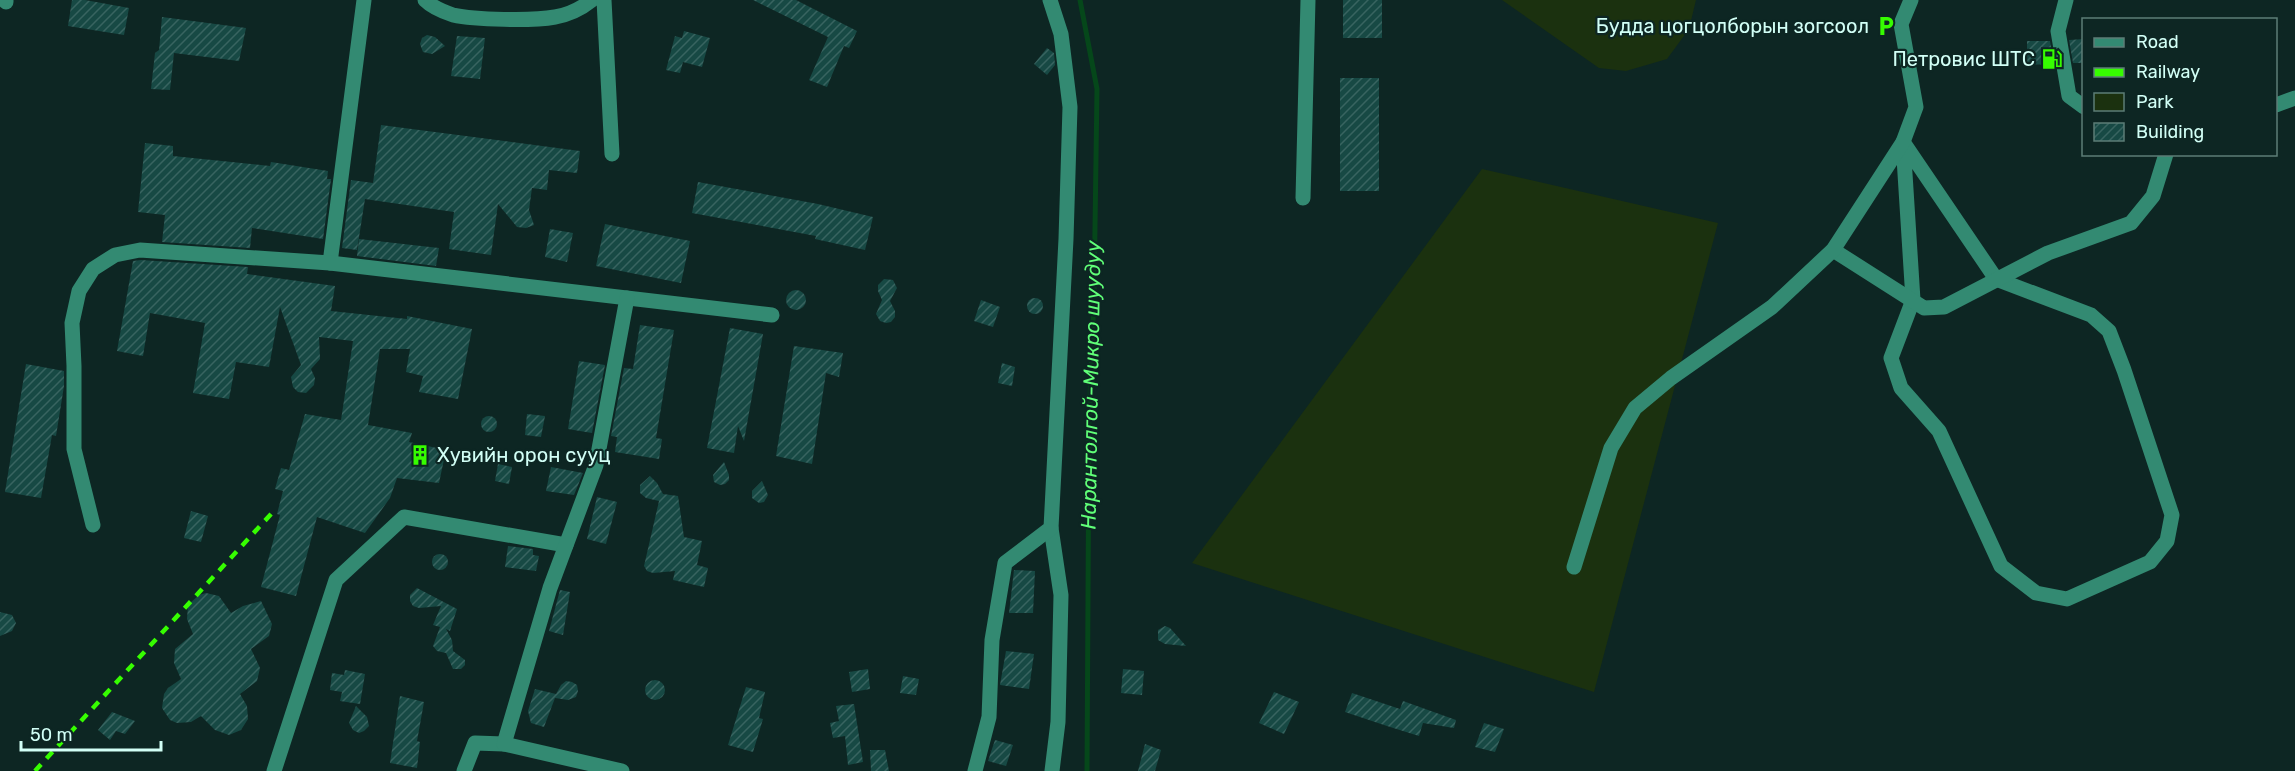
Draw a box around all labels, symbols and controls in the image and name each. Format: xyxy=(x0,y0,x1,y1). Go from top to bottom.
place label: Будда цогцолборын зогсоол xyxy=(1596,14,1869,38)
parking icon: Будда цогцолборын зогсоол xyxy=(1874,14,1898,38)
legend xyxy=(2082,18,2277,156)
text: Road xyxy=(2136,31,2179,53)
place label: Петровис ШТС xyxy=(1892,47,2035,71)
fuel station icon: Петровис ШТС xyxy=(2040,47,2064,71)
text: Railway xyxy=(2136,61,2200,83)
text: Park xyxy=(2136,91,2174,113)
text: Building xyxy=(2136,121,2204,143)
water label: Нарантолгой-Микро шуудуу xyxy=(1075,240,1106,530)
building icon: Хувийн орон сууц xyxy=(408,443,432,467)
place label: Хувийн орон сууц xyxy=(437,443,611,467)
scale bar xyxy=(21,714,160,752)
text: 50 m xyxy=(30,724,73,746)

